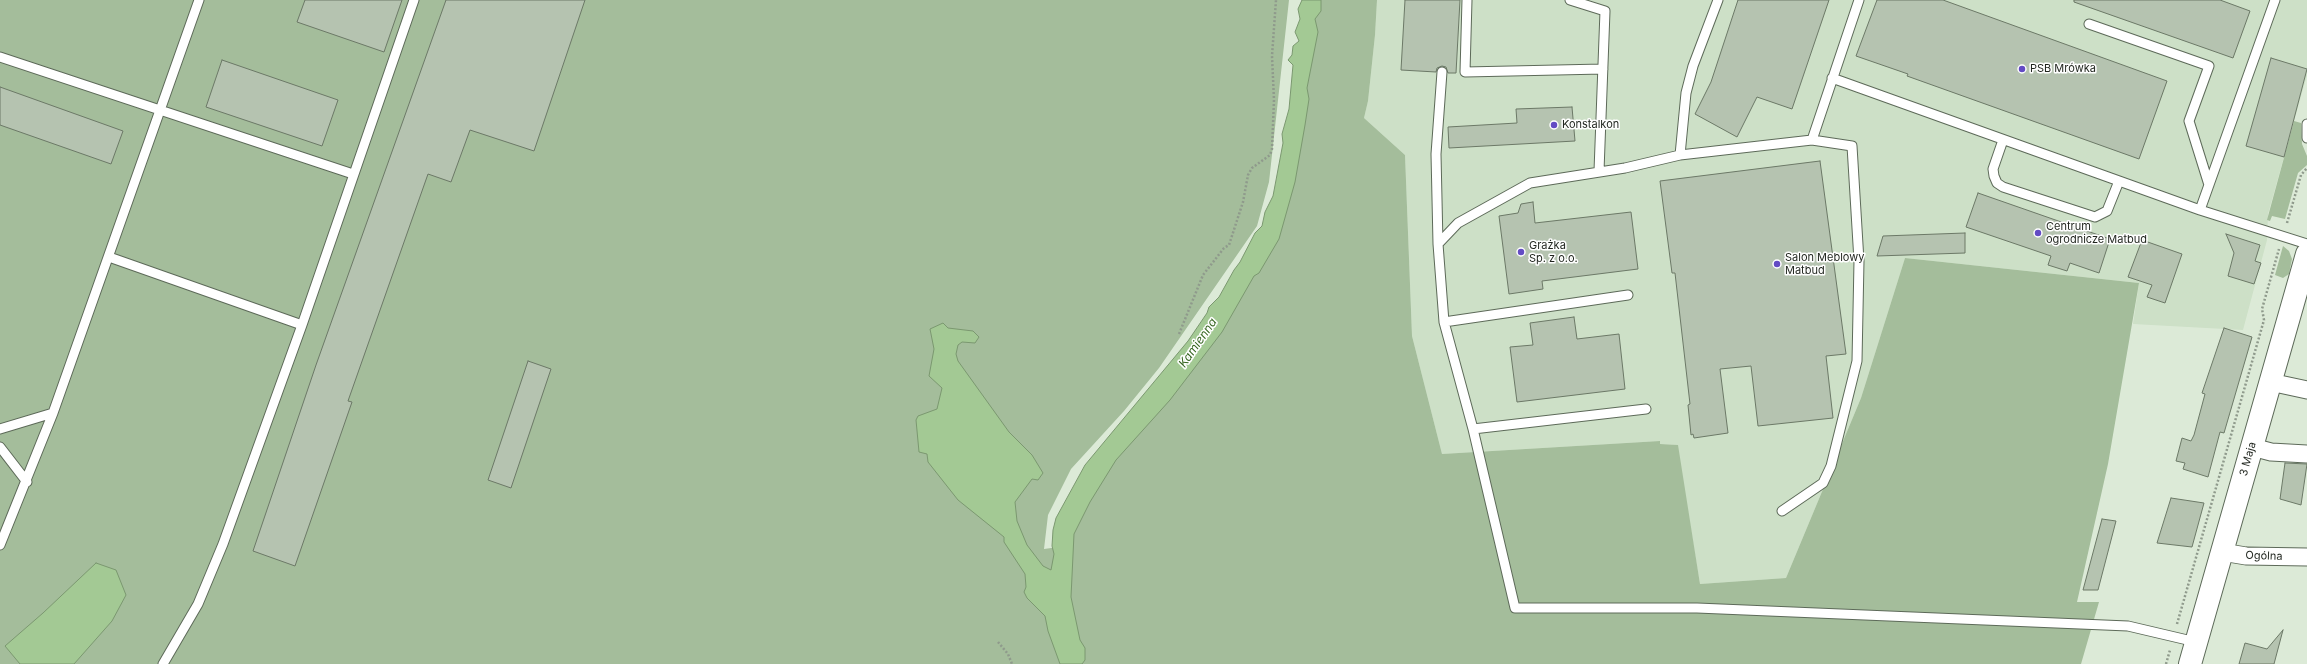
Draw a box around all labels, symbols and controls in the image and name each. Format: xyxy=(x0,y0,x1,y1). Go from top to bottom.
place label: PSB Mrówka xyxy=(2030,62,2096,76)
marker: PSB Mrówka xyxy=(2017,64,2027,74)
place label: Konstalkon xyxy=(1562,118,1619,132)
marker: Konstalkon xyxy=(1549,120,1559,130)
place label: Centrum ogrodnicze Matbud xyxy=(2046,220,2147,246)
marker: Centrum ogrodnicze Matbud xyxy=(2033,228,2043,238)
place label: Grażka Sp. z o.o. xyxy=(1529,239,1578,265)
marker: Grażka Sp. z o.o. xyxy=(1516,247,1526,257)
place label: Salon Meblowy Matbud xyxy=(1785,251,1864,277)
marker: Salon Meblowy Matbud xyxy=(1772,259,1782,269)
water label: Kamienna xyxy=(1176,316,1220,370)
street label: 3 Maja xyxy=(2237,440,2259,478)
street label: Ogólna xyxy=(2245,549,2283,563)

